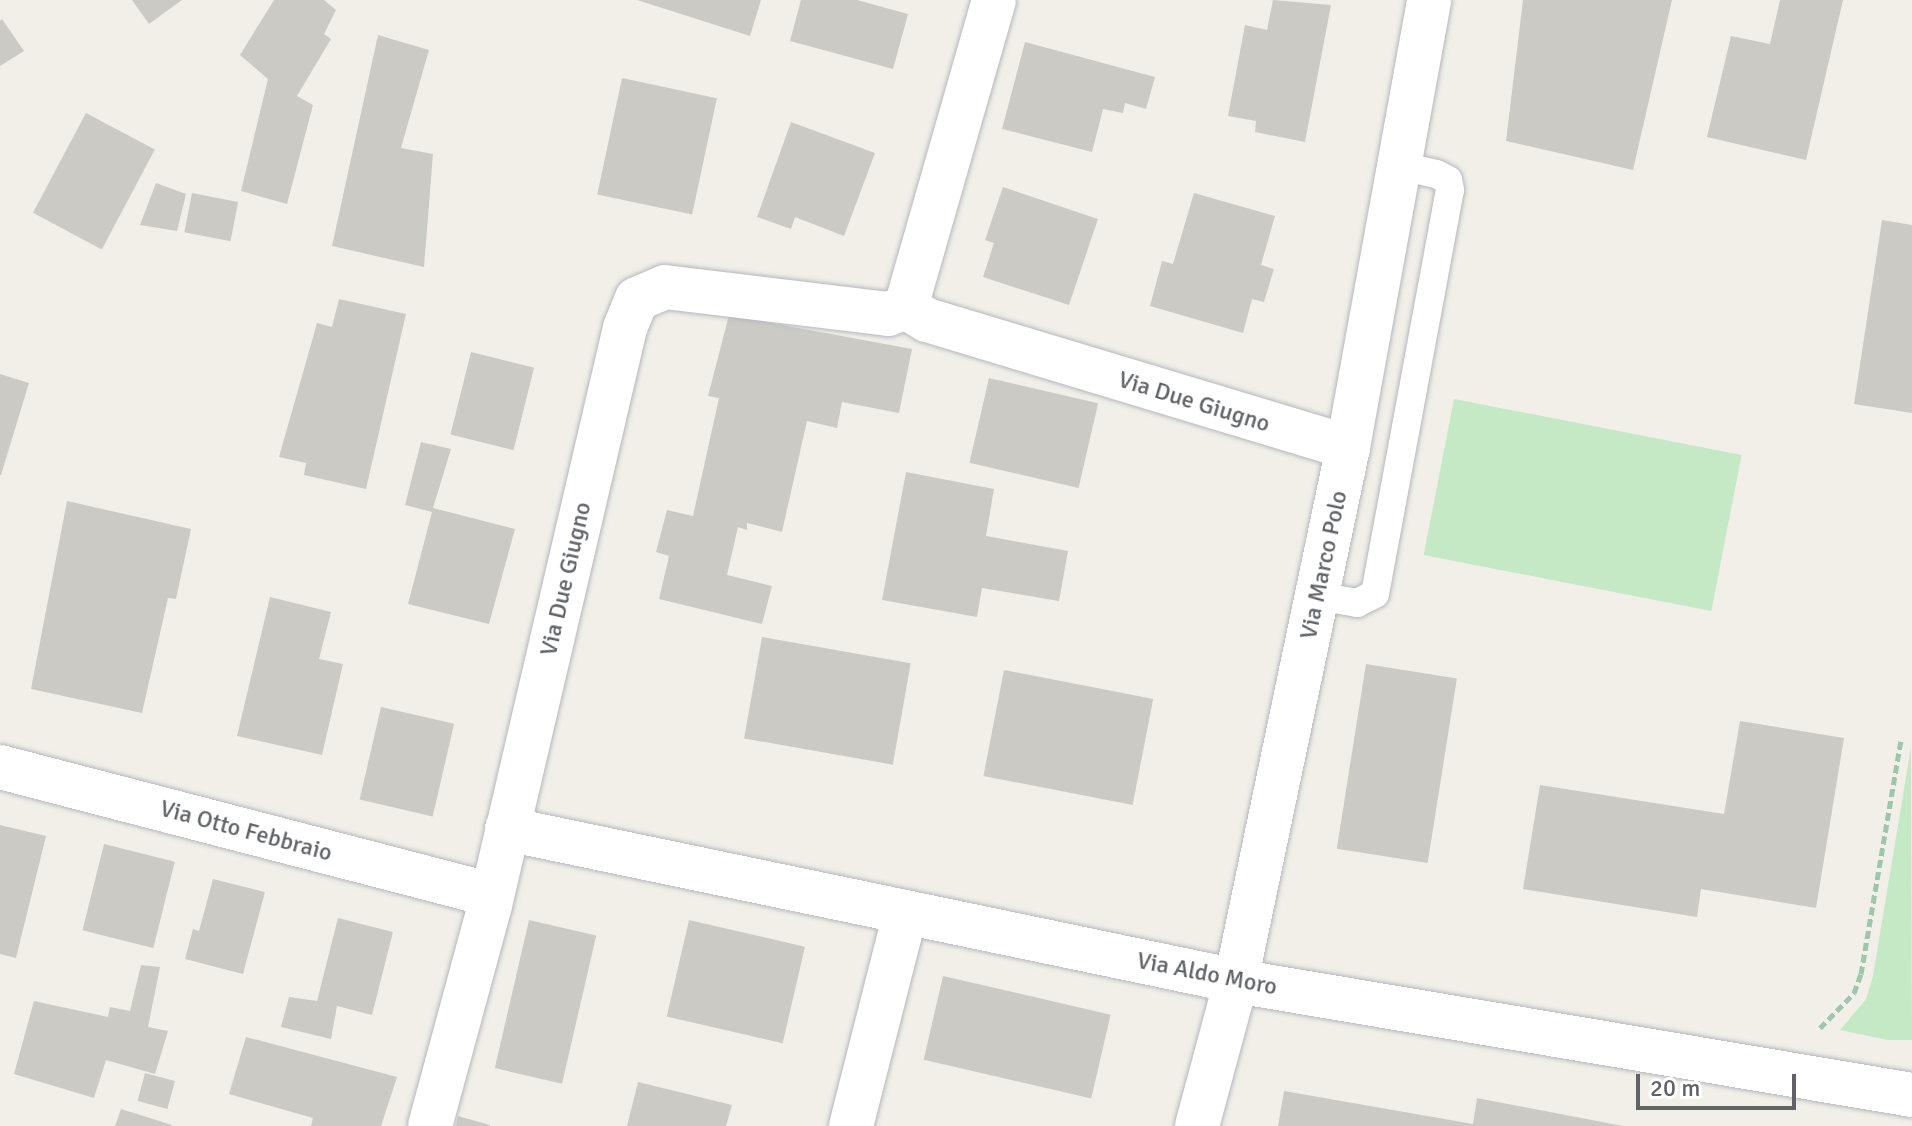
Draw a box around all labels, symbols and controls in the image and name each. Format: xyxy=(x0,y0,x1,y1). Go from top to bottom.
street label: Via Due Giugno xyxy=(1115,365,1273,439)
street label: Via Marco Polo xyxy=(1294,488,1354,642)
street label: Via Due Giugno xyxy=(534,499,598,659)
street label: Via Otto Febbraio xyxy=(157,794,335,868)
street label: Via Aldo Moro xyxy=(1134,946,1280,1002)
scale bar xyxy=(1640,1058,1800,1108)
text: 20 m xyxy=(1650,1073,1700,1103)

